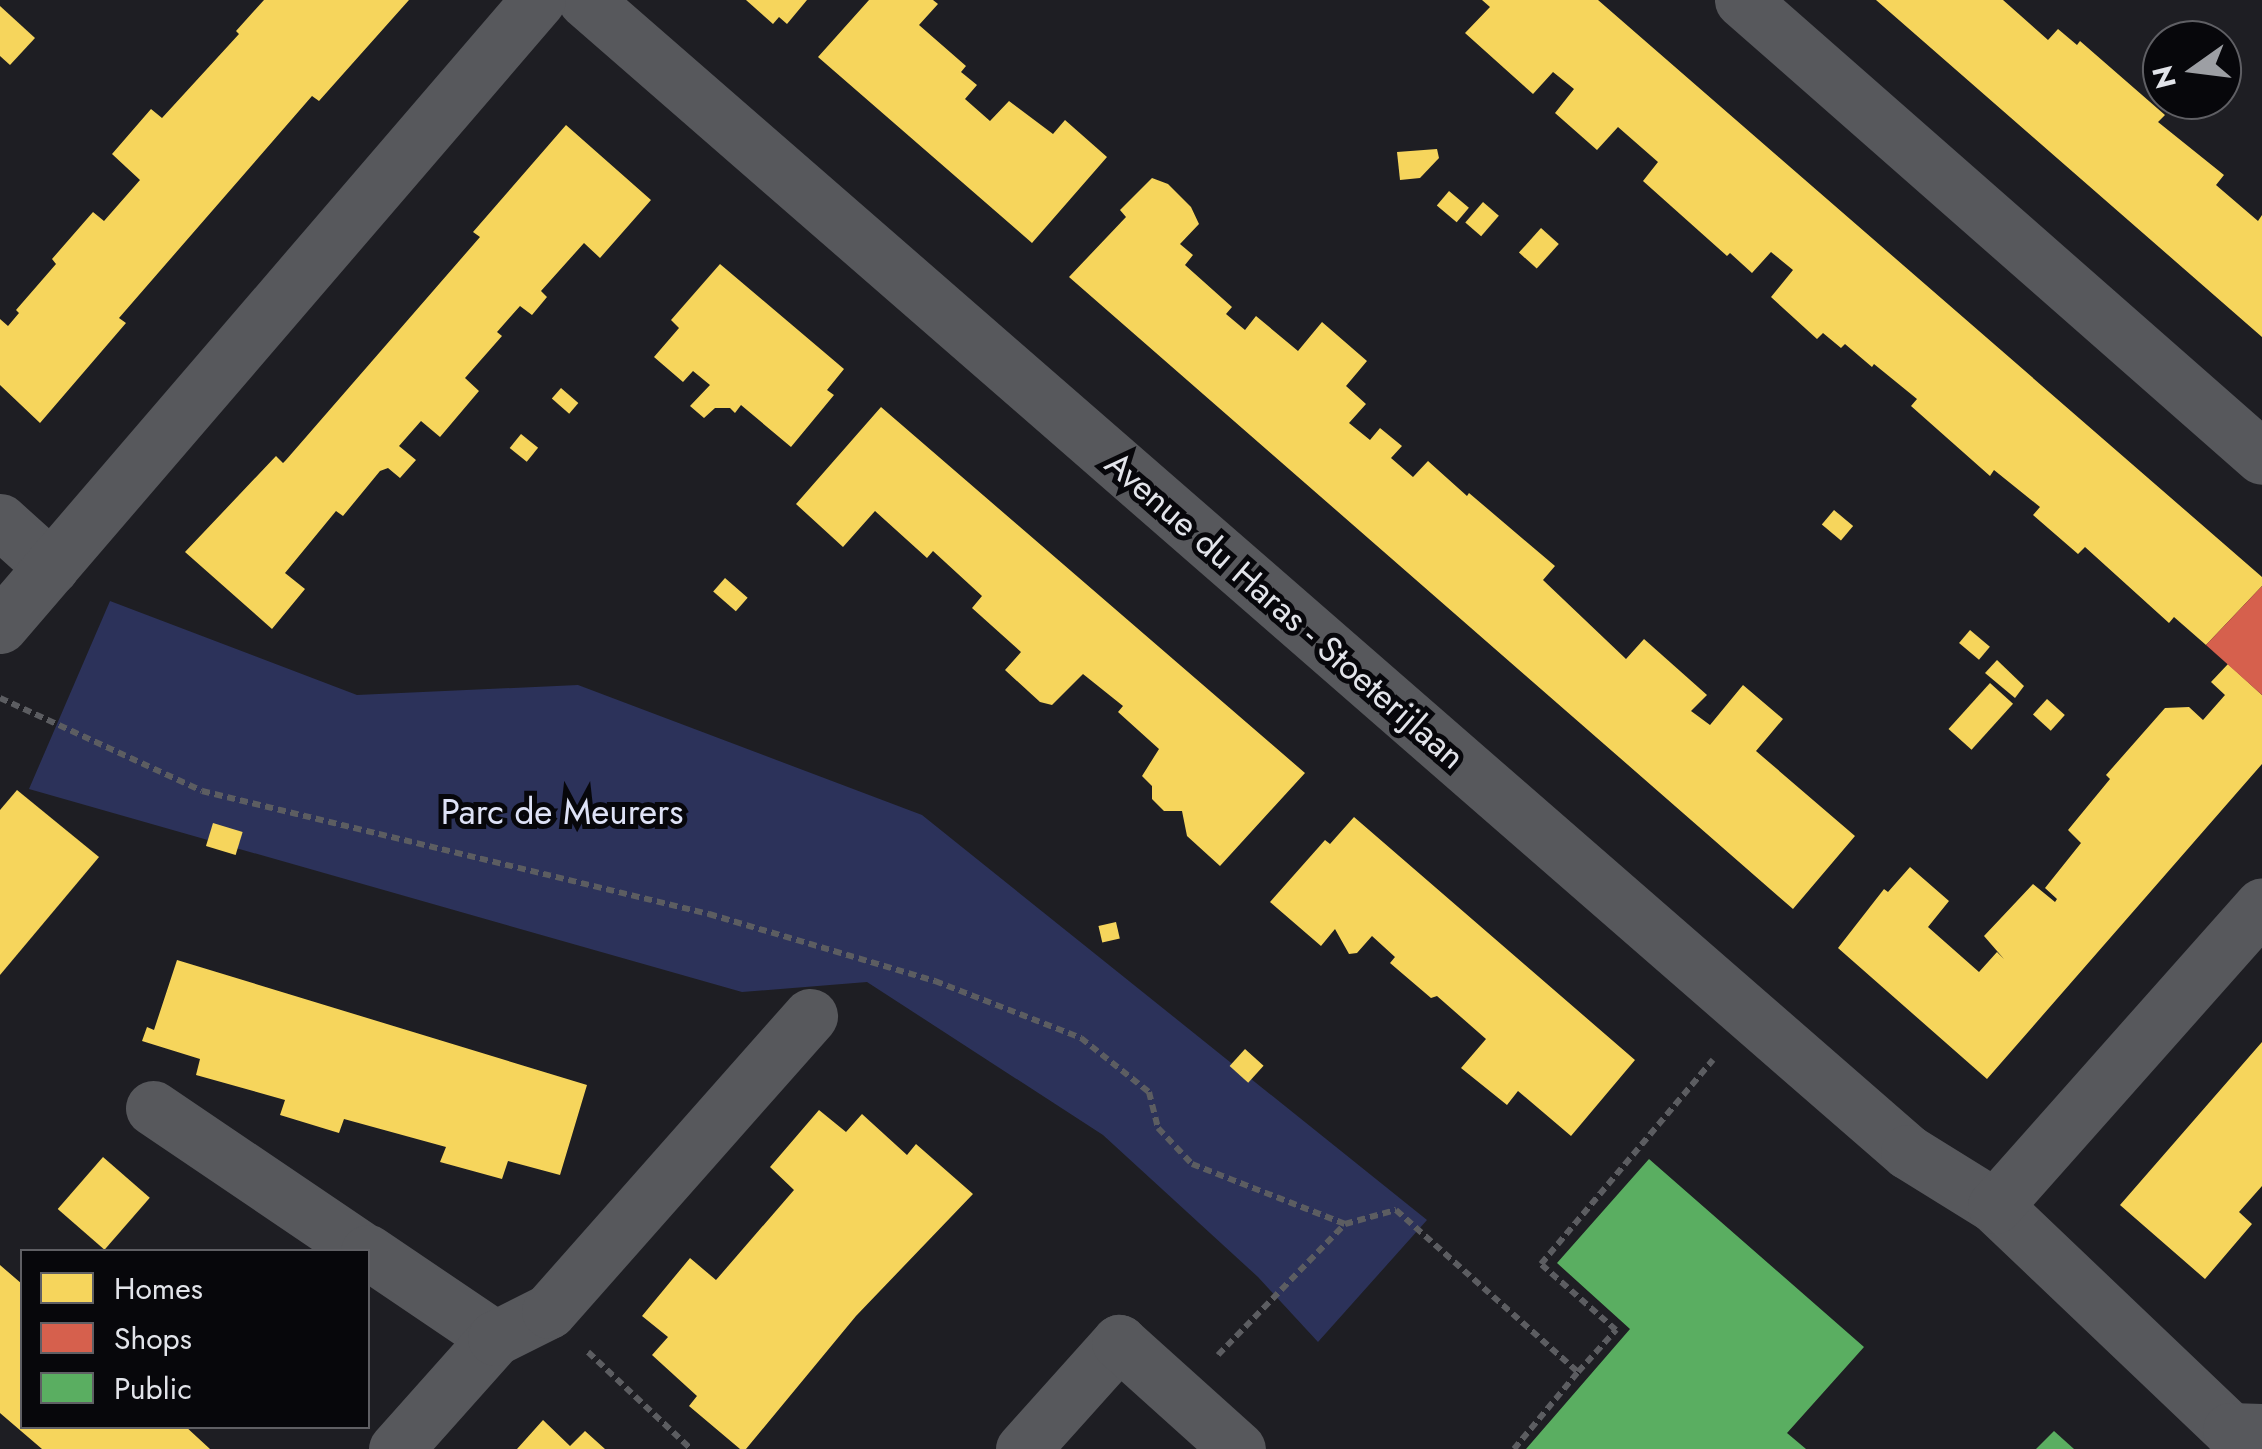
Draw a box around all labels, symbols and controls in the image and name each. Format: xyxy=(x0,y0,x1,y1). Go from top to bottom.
north arrow xyxy=(2142,20,2242,120)
text: N xyxy=(2142,61,2187,93)
street label: Avenue du Haras - Stoeterijlaan xyxy=(1097,442,1473,778)
park label: Parc de Meurers xyxy=(441,791,683,833)
legend xyxy=(20,1249,370,1429)
text: Homes xyxy=(114,1267,203,1310)
text: Shops xyxy=(114,1317,192,1360)
text: Public xyxy=(114,1367,192,1410)

